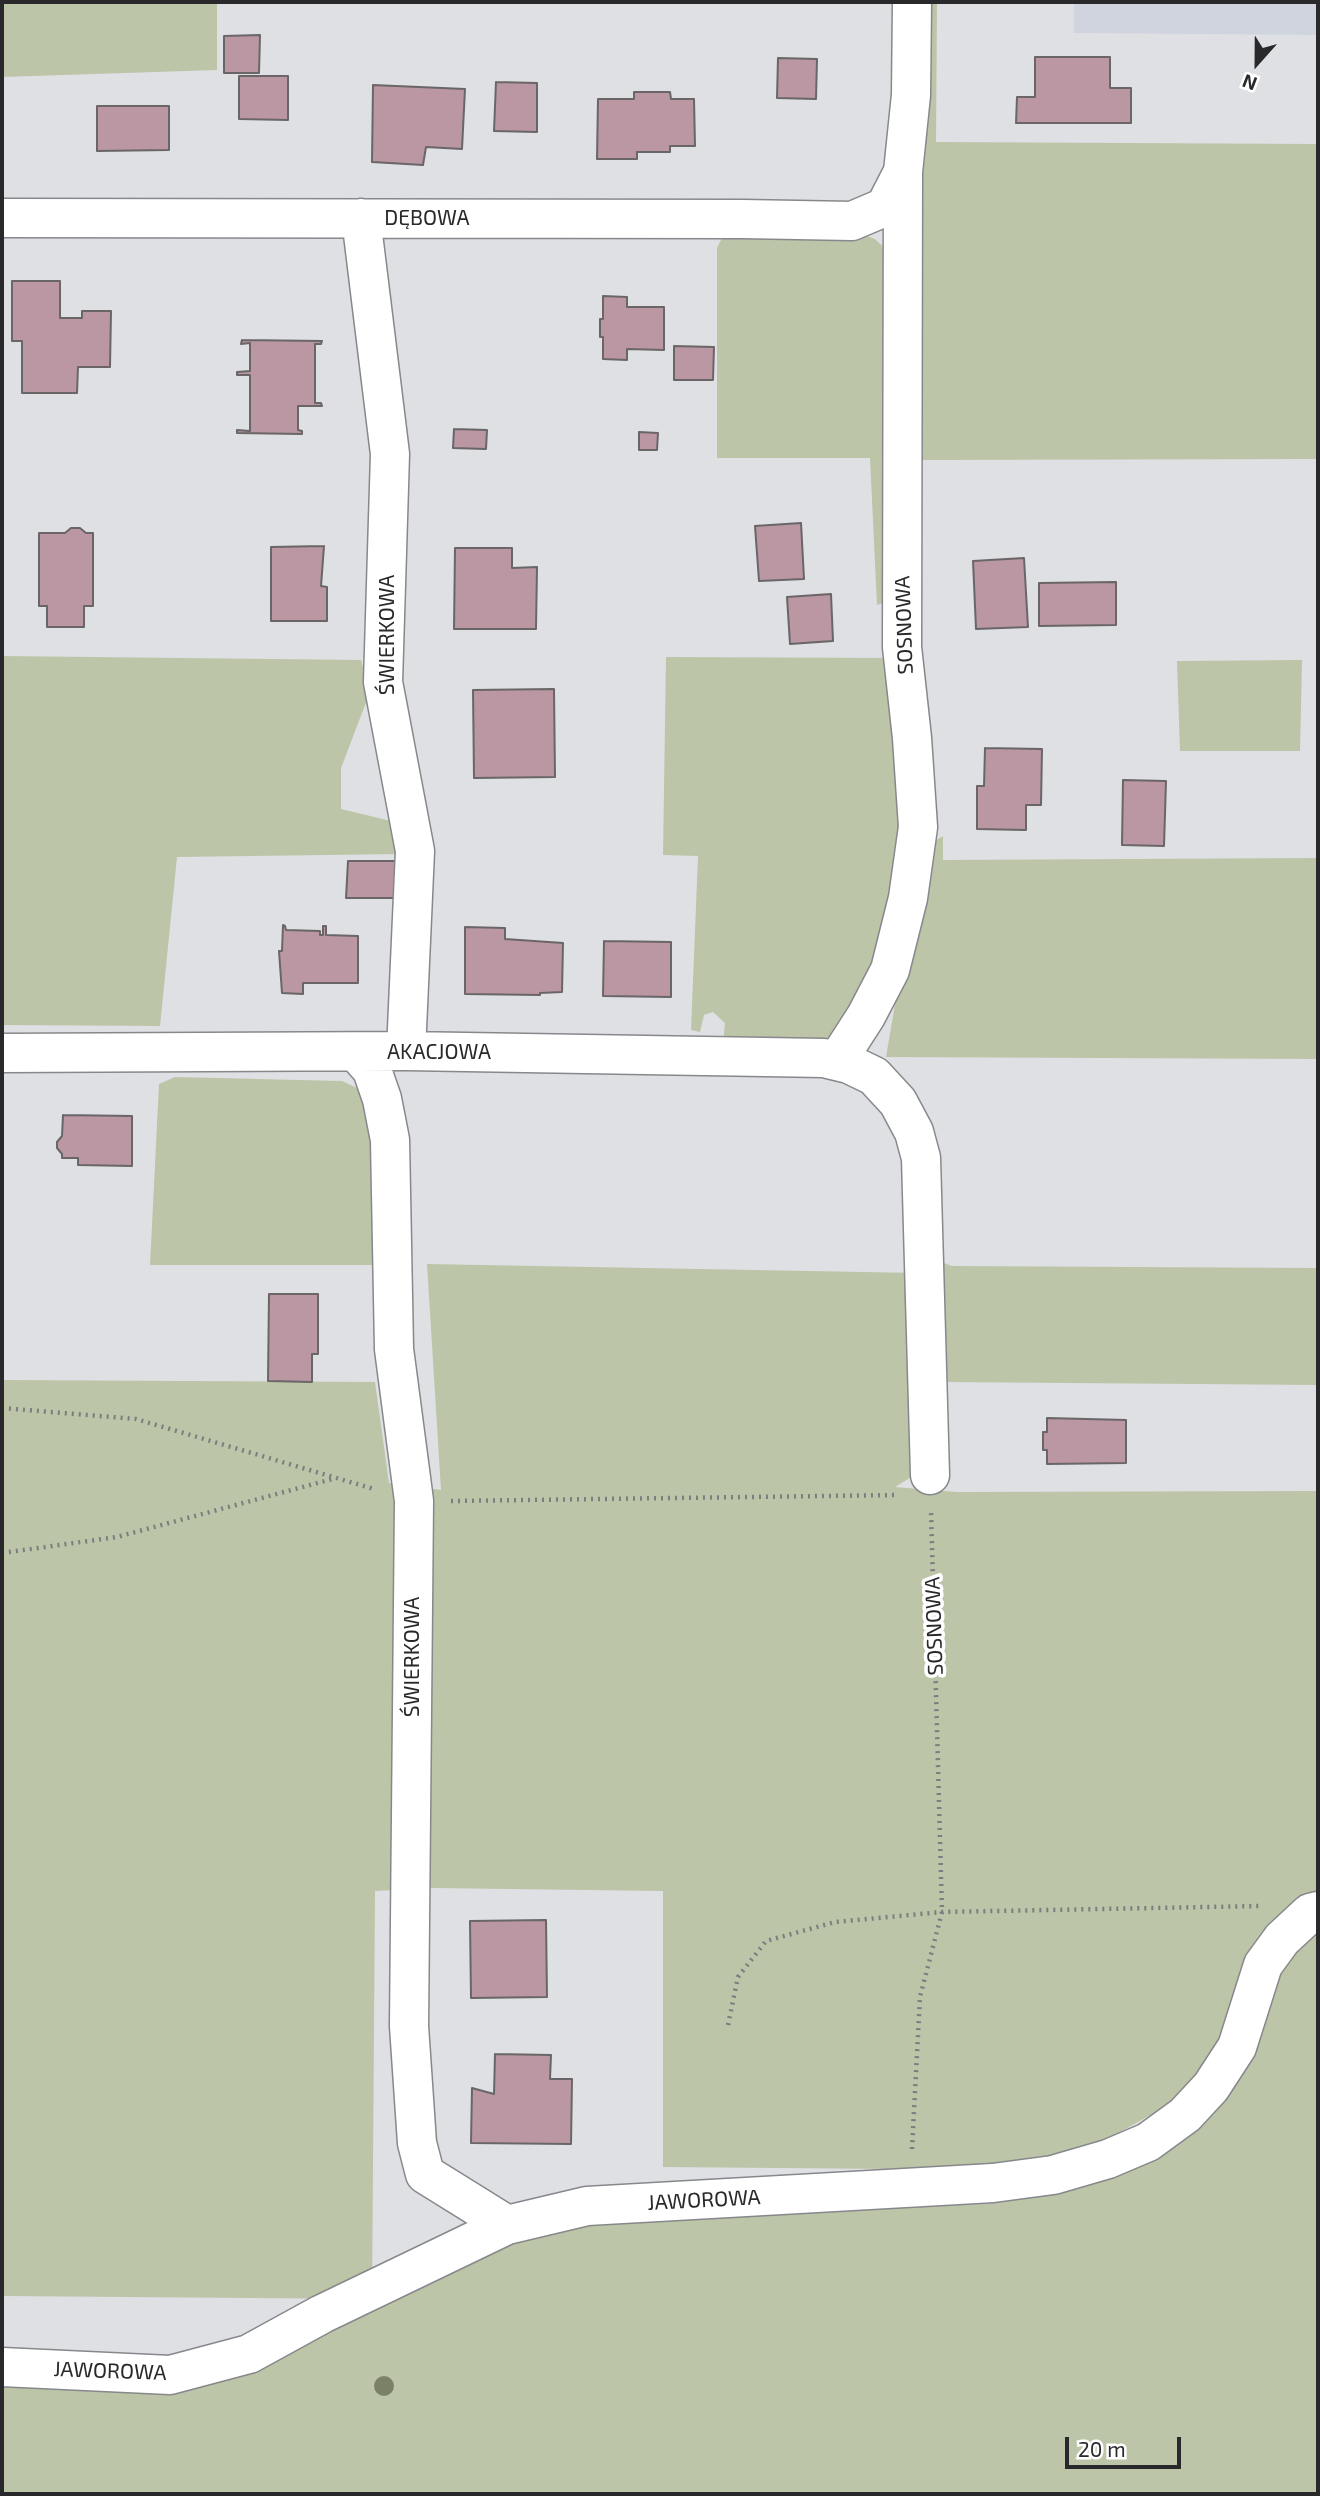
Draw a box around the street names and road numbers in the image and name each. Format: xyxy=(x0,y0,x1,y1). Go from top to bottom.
street label: DĘBOWA xyxy=(384,205,470,231)
street label: ŚWIERKOWA xyxy=(374,575,400,695)
street label: SOSNOWA xyxy=(890,575,918,675)
street label: AKACJOWA xyxy=(387,1039,491,1065)
street label: SOSNOWA xyxy=(920,1576,948,1676)
street label: ŚWIERKOWA xyxy=(399,1597,425,1717)
street label: JAWOROWA xyxy=(647,2184,761,2216)
street label: JAWOROWA xyxy=(53,2356,167,2386)

